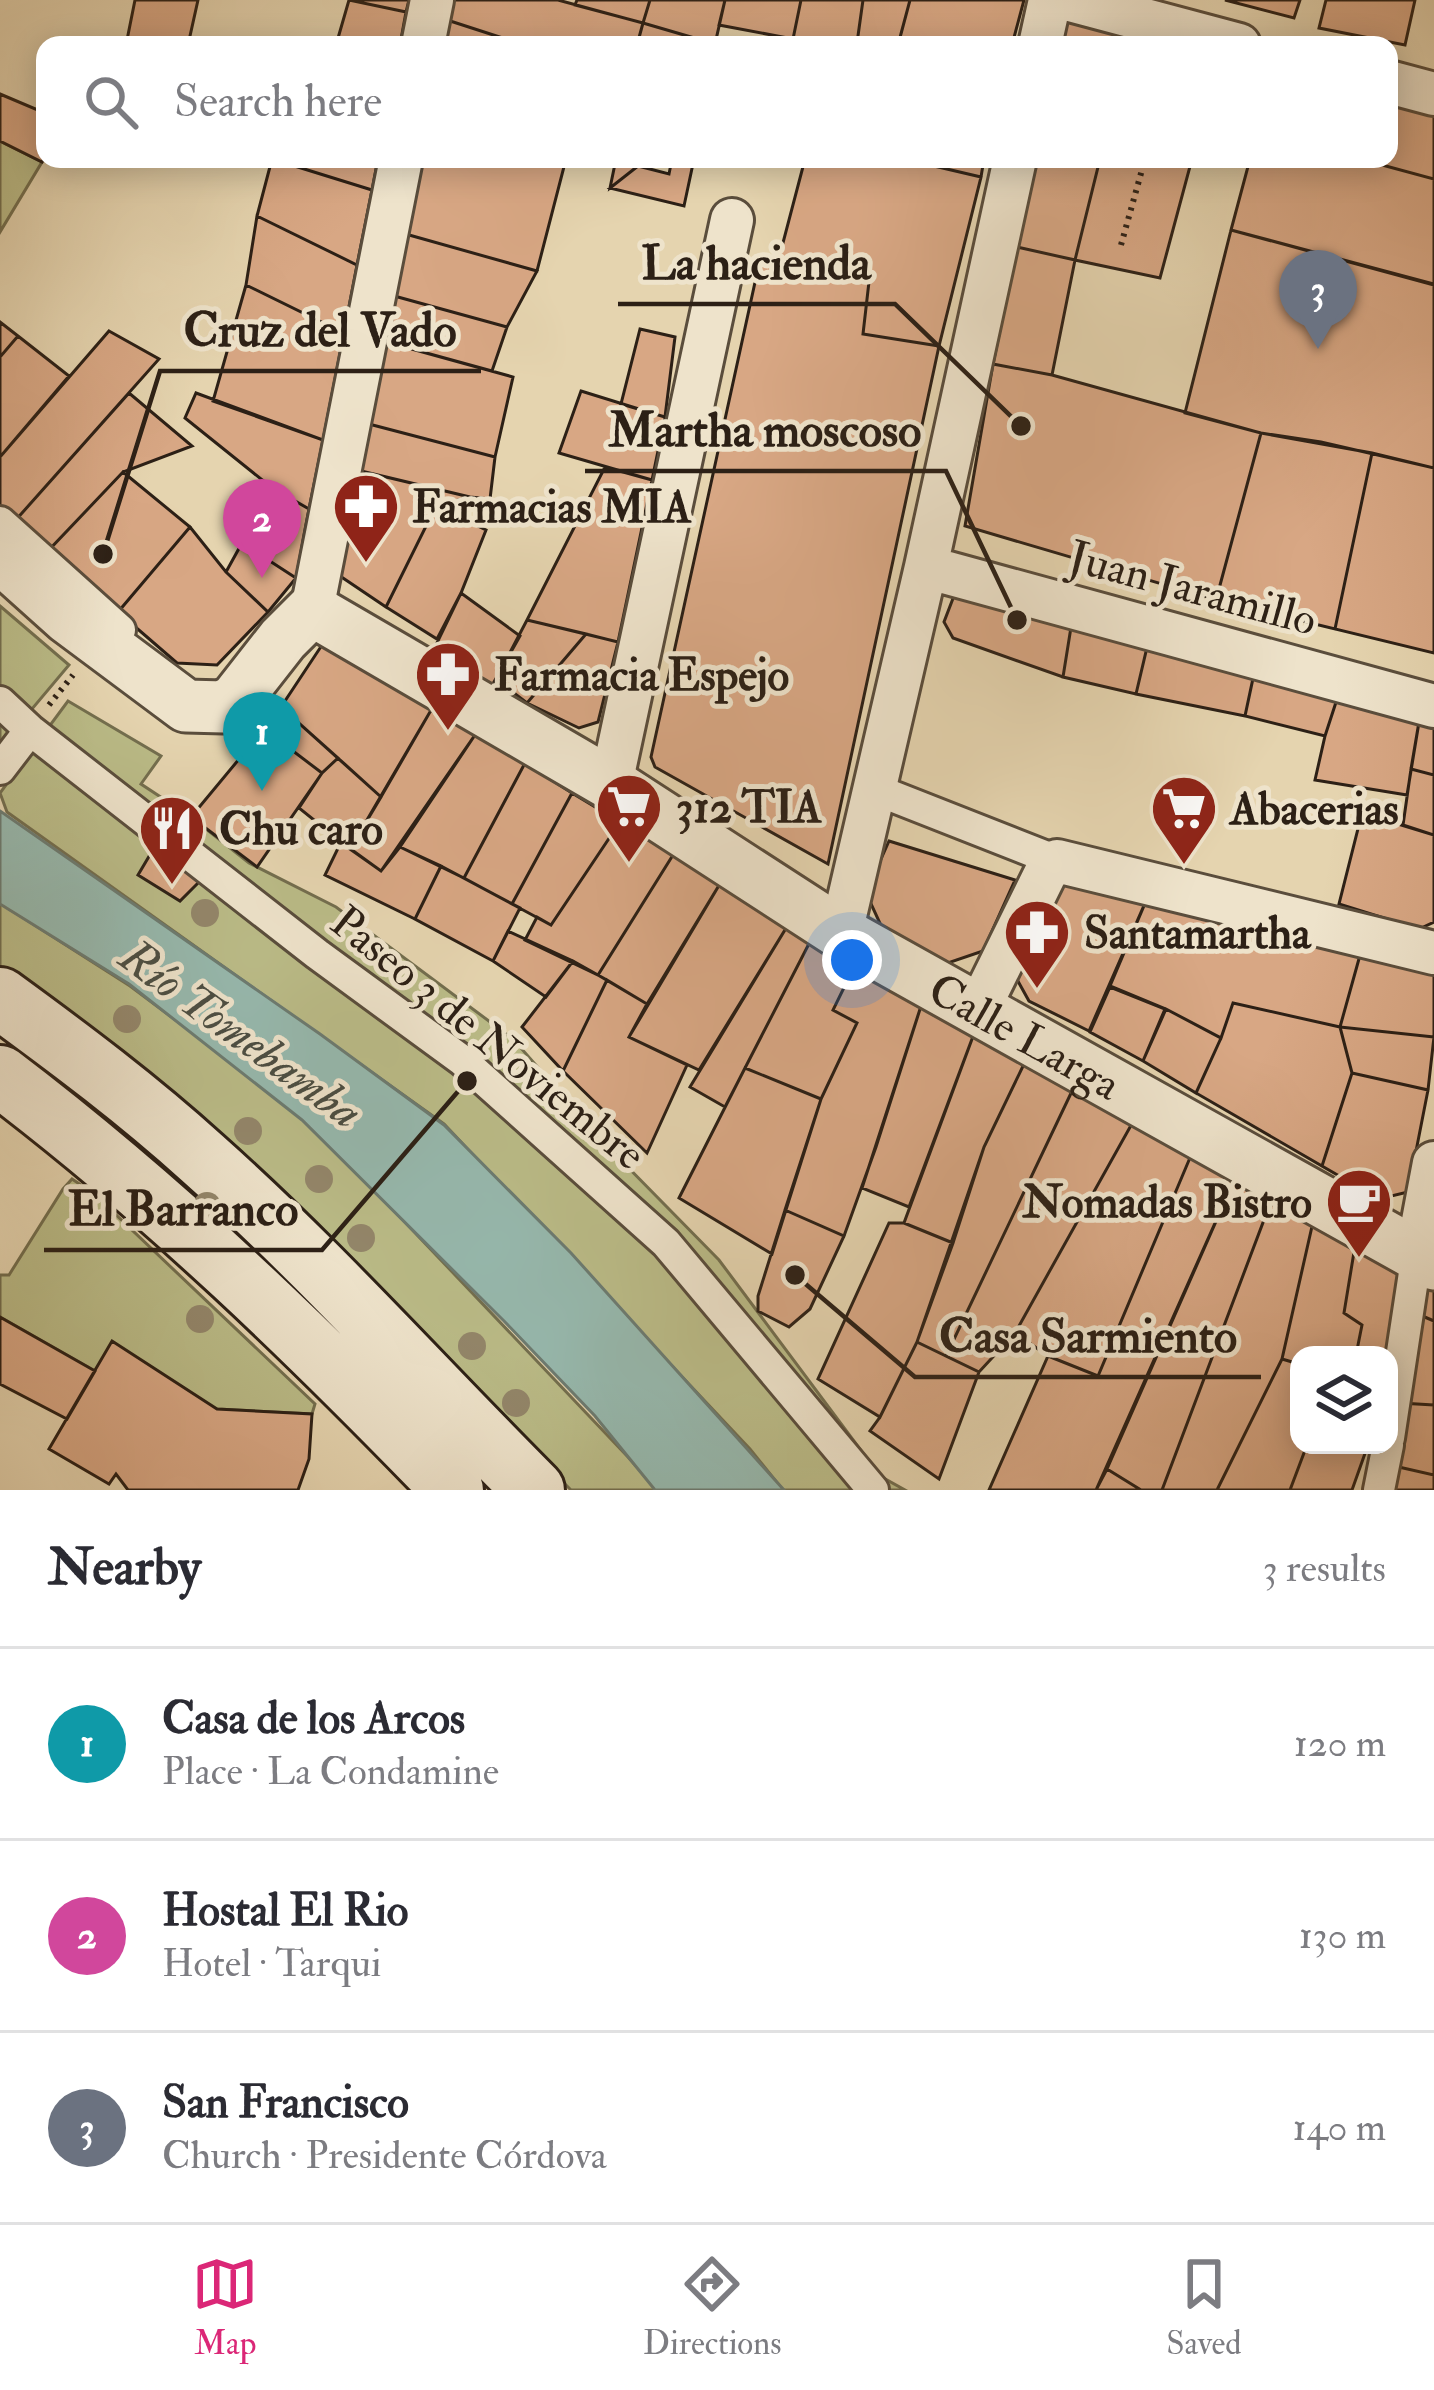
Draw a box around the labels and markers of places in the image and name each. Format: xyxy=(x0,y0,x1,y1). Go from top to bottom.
callout: La hacienda xyxy=(618,220,895,304)
pin: 3 xyxy=(1279,250,1357,349)
callout: Cruz del Vado xyxy=(160,287,481,371)
callout: Martha moscoso xyxy=(585,387,946,471)
pharmacy icon: Farmacias MIA xyxy=(331,471,401,565)
pin: 2 xyxy=(223,479,301,578)
place label: Farmacias MIA xyxy=(412,480,692,536)
pharmacy icon: Farmacia Espejo xyxy=(413,639,483,733)
place label: Farmacia Espejo xyxy=(494,648,789,704)
pin: 1 xyxy=(223,692,301,791)
supermarket icon: 312 TIA xyxy=(594,771,664,865)
supermarket icon: Abacerias xyxy=(1149,773,1219,867)
place label: 312 TIA xyxy=(676,780,822,836)
place label: Abacerias xyxy=(1228,782,1399,838)
restaurant icon: Chu caro xyxy=(137,793,207,887)
place label: Chu caro xyxy=(219,802,383,858)
pharmacy icon: Santamartha xyxy=(1002,897,1072,991)
place label: Santamartha xyxy=(1084,906,1312,962)
callout: El Barranco xyxy=(44,1166,322,1250)
cafe icon: Nomadas Bistro xyxy=(1324,1166,1394,1260)
place label: Nomadas Bistro xyxy=(1022,1175,1312,1231)
callout: Casa Sarmiento xyxy=(915,1293,1261,1377)

